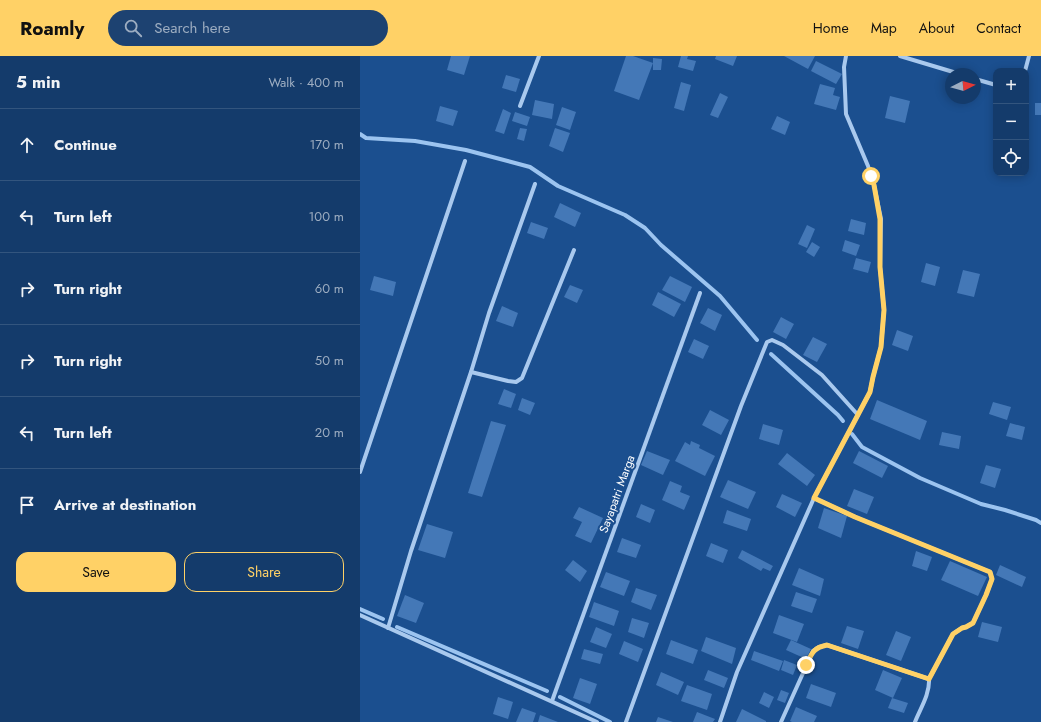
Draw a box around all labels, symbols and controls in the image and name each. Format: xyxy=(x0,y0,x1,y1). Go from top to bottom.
search box xyxy=(108,10,388,46)
text: Roamly xyxy=(20,15,84,42)
icon: search xyxy=(122,17,144,39)
text: Search here xyxy=(154,17,230,39)
text: Home xyxy=(813,18,849,38)
text: Map xyxy=(871,18,897,38)
text: About xyxy=(919,18,954,38)
text: Contact xyxy=(976,18,1021,38)
north arrow xyxy=(945,68,981,104)
map controls xyxy=(993,68,1029,176)
button: + xyxy=(993,68,1029,104)
text: 5 min xyxy=(16,70,60,94)
text: Walk · 400 m xyxy=(269,73,344,92)
button: − xyxy=(993,104,1029,140)
icon: ahead xyxy=(16,134,38,156)
text: Continue xyxy=(54,134,117,156)
text: 170 m xyxy=(309,135,344,154)
button: locate xyxy=(993,140,1029,176)
route start xyxy=(862,167,880,185)
icon: left xyxy=(16,206,38,228)
text: Turn left xyxy=(54,206,112,228)
text: 100 m xyxy=(309,207,344,226)
icon: right xyxy=(16,278,38,300)
text: Turn right xyxy=(54,278,122,300)
text: 60 m xyxy=(315,279,344,298)
icon: right xyxy=(16,350,38,372)
text: Turn right xyxy=(54,350,122,372)
text: 50 m xyxy=(315,351,344,370)
icon: left xyxy=(16,422,38,444)
text: Turn left xyxy=(54,422,112,444)
text: 20 m xyxy=(315,423,344,442)
street label: Sayapatri Marga xyxy=(595,452,640,535)
icon: arrive xyxy=(16,494,38,516)
text: Arrive at destination xyxy=(54,494,196,516)
button: Save xyxy=(16,552,176,592)
button: Share xyxy=(184,552,344,592)
route end xyxy=(797,656,815,674)

